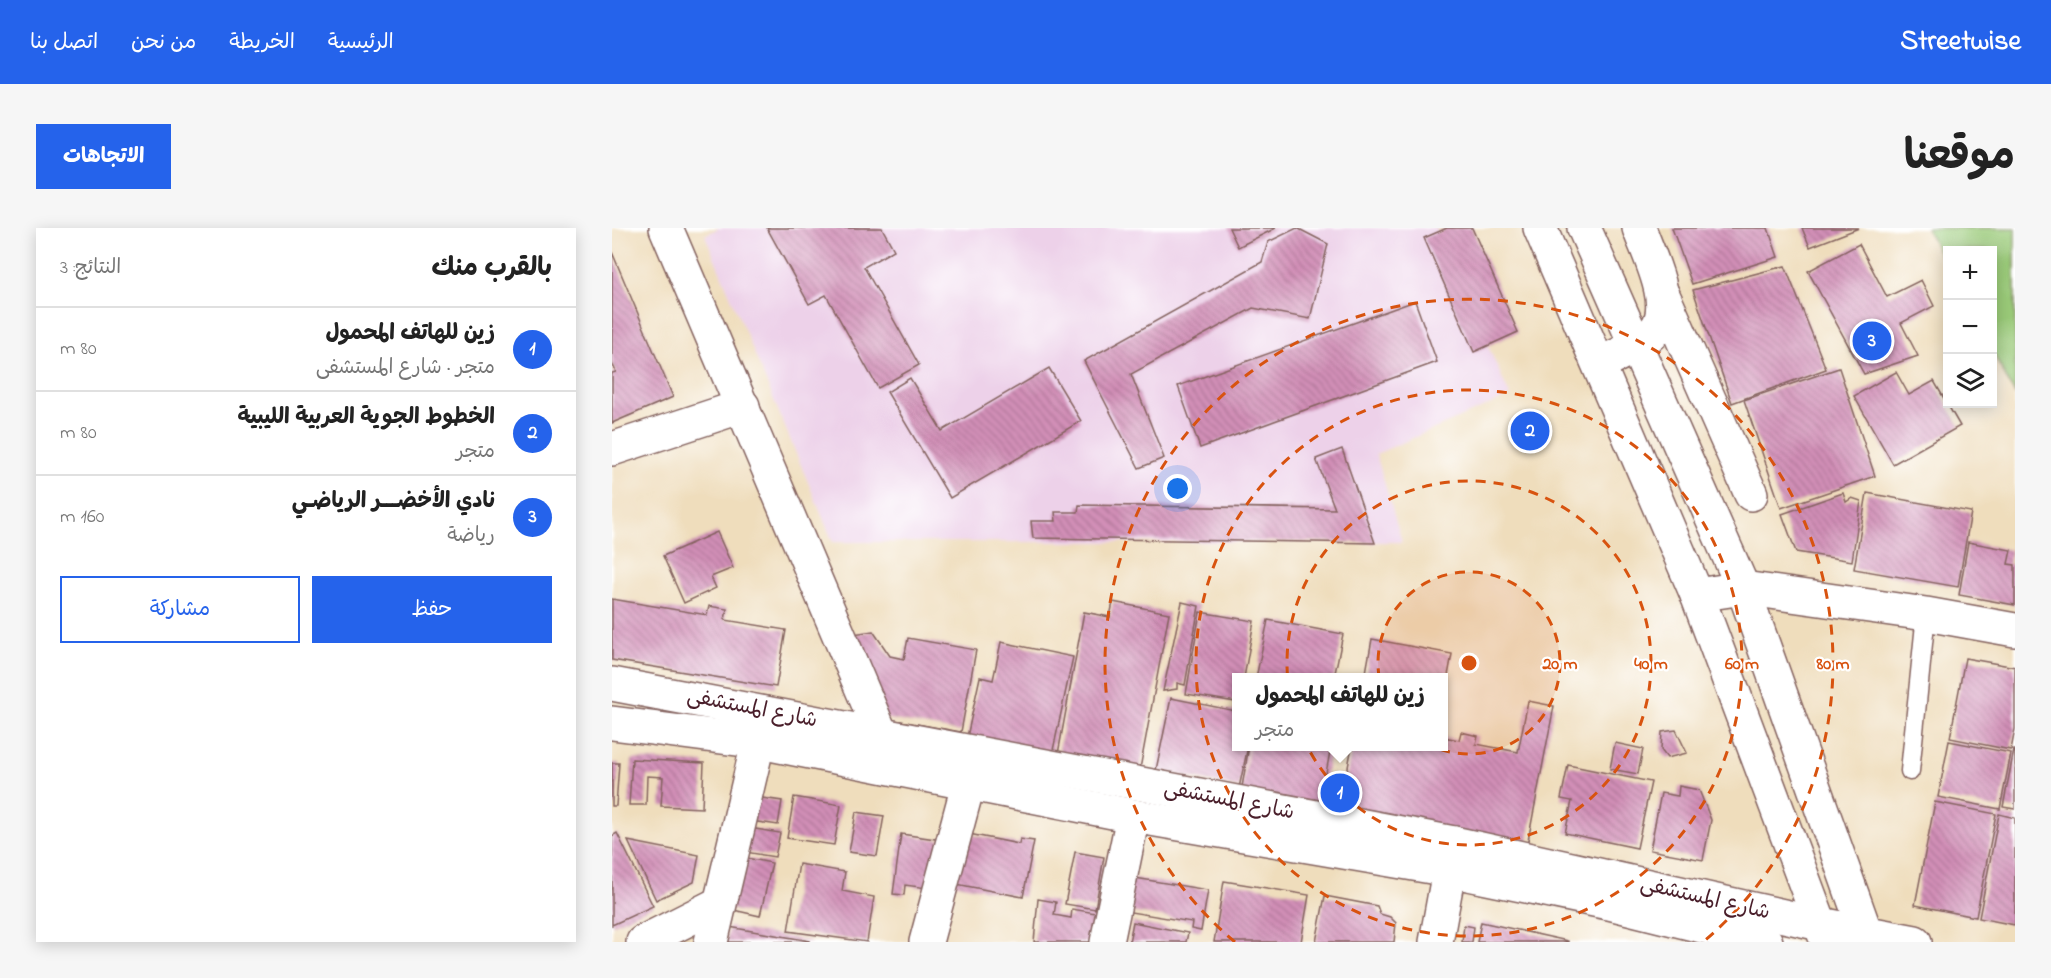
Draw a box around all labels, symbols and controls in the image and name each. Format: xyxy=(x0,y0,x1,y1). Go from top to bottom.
text: Streetwise xyxy=(1900,22,2021,63)
text: اتصل بنا xyxy=(30,28,98,58)
text: من نحن xyxy=(131,28,196,58)
text: الخريطة xyxy=(229,28,295,58)
text: الرئيسية xyxy=(328,28,394,58)
button: الاتجاهات xyxy=(36,124,171,189)
text: موقعنا xyxy=(1904,127,2015,188)
map controls xyxy=(1943,246,1997,408)
button: + xyxy=(1943,246,1997,300)
text: بالقرب منك xyxy=(431,250,552,288)
text: النتائج: 3 xyxy=(60,254,121,283)
button: − xyxy=(1943,300,1997,354)
text: زين للهاتف المحمول xyxy=(325,318,495,350)
pin: 3 xyxy=(1852,318,1892,364)
text: 80 m xyxy=(60,335,97,364)
text: 1 xyxy=(529,335,536,364)
text: متجر · شارع المستشفى xyxy=(316,354,495,383)
button: layers xyxy=(1943,354,1997,408)
text: الخطوط الجوية العربية الليبية xyxy=(238,402,495,434)
pin: 2 xyxy=(1510,408,1550,454)
text: 80 m xyxy=(60,419,97,448)
text: 2 xyxy=(528,419,537,448)
text: متجر xyxy=(456,438,495,467)
your location xyxy=(1163,474,1192,503)
text: نادي الأخضـــر الرياضـي xyxy=(292,486,495,518)
text: 160 m xyxy=(60,503,104,532)
text: 3 xyxy=(528,503,537,532)
text: رياضة xyxy=(447,522,495,551)
button: مشاركة xyxy=(60,576,300,643)
button: حفظ xyxy=(312,576,552,643)
text: 20 m xyxy=(1541,652,1578,678)
text: 40 m xyxy=(1634,652,1668,678)
text: 60 m xyxy=(1725,652,1759,678)
text: 80 m xyxy=(1816,652,1850,678)
centre of rings xyxy=(1459,653,1479,673)
popup xyxy=(1232,673,1448,751)
text: زين للهاتف المحمول xyxy=(1255,681,1425,713)
street label: شارع المستشفى xyxy=(684,682,820,736)
text: متجر xyxy=(1255,717,1294,746)
pin: 1 xyxy=(1320,770,1360,816)
street label: شارع المستشفى xyxy=(1161,774,1297,828)
street label: شارع المستشفى xyxy=(1637,870,1773,928)

